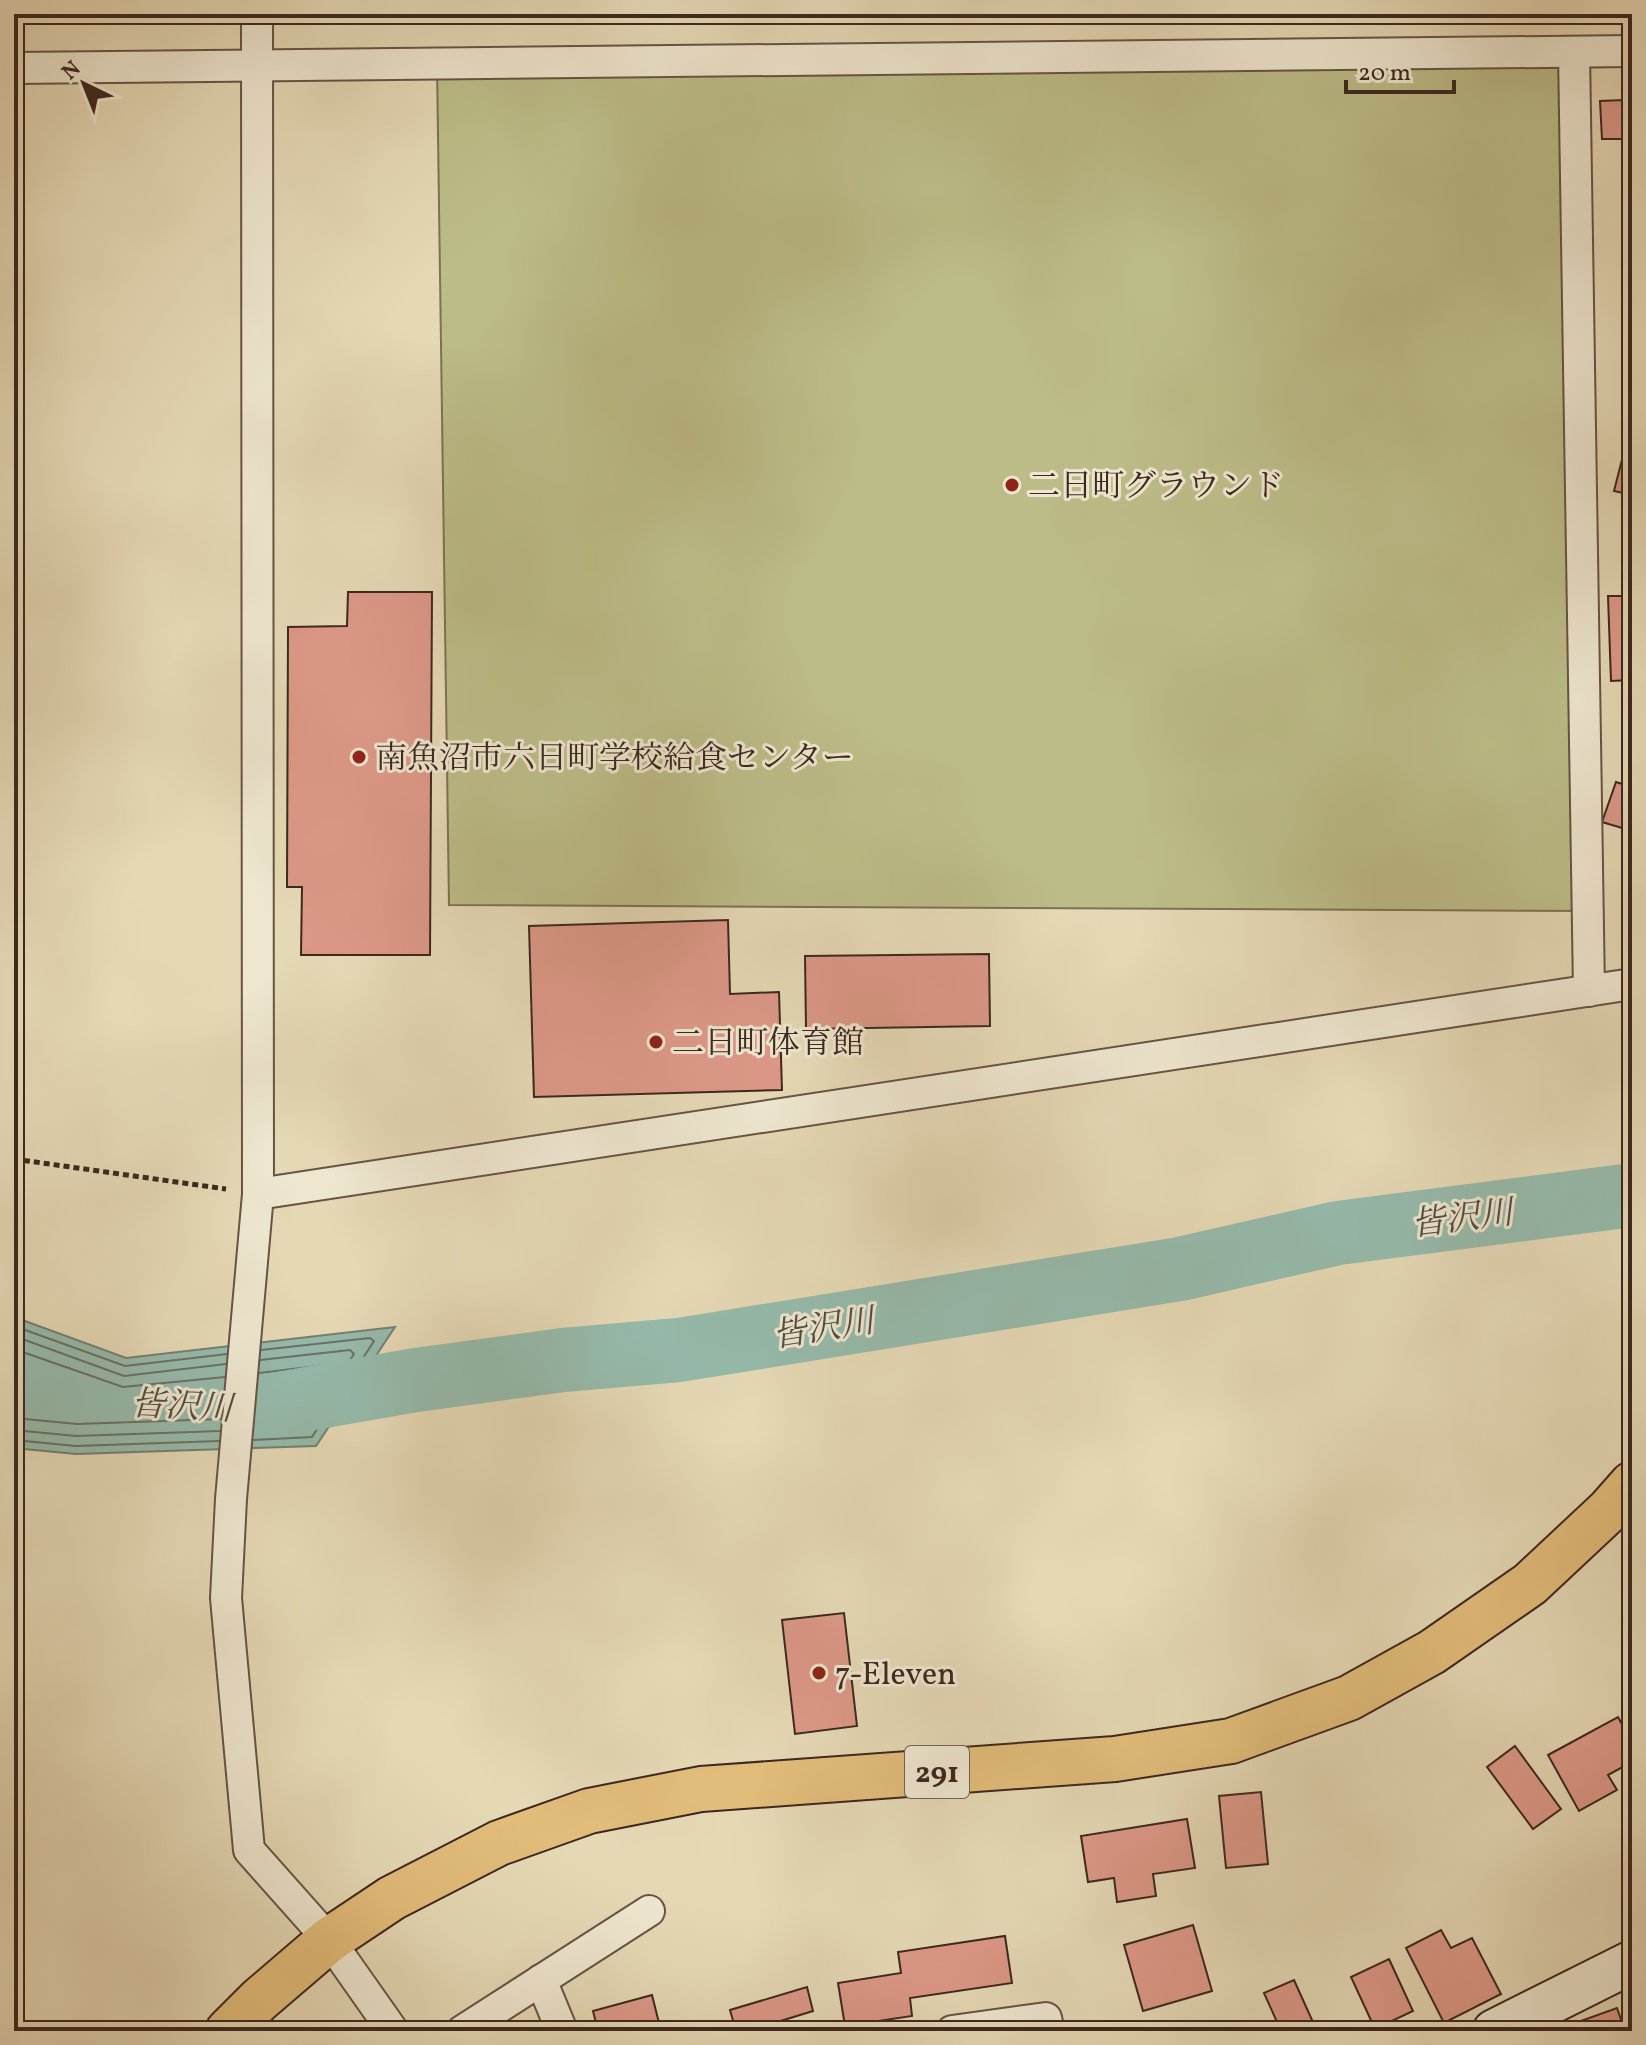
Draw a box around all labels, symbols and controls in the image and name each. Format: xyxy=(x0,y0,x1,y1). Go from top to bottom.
north arrow xyxy=(44,44,124,124)
scale bar xyxy=(1346,44,1454,94)
text: N xyxy=(56,54,88,88)
text: 20 m xyxy=(1358,57,1411,91)
place label: 二日町グラウンド xyxy=(1028,466,1284,510)
marker: 二日町グラウンド xyxy=(1003,476,1021,494)
place label: 南魚沼市六日町学校給食センター xyxy=(375,738,854,782)
marker: 南魚沼市六日町学校給食センター xyxy=(350,748,368,766)
place label: 二日町体育館 xyxy=(672,1023,864,1067)
marker: 二日町体育館 xyxy=(647,1033,665,1051)
water label: 皆沢川 xyxy=(1409,1190,1520,1250)
water label: 皆沢川 xyxy=(769,1299,882,1362)
water label: 皆沢川 xyxy=(130,1382,238,1435)
place label: 7-Eleven xyxy=(835,1654,956,1698)
marker: 7-Eleven xyxy=(810,1664,828,1682)
road number: 291 xyxy=(905,1746,969,1798)

